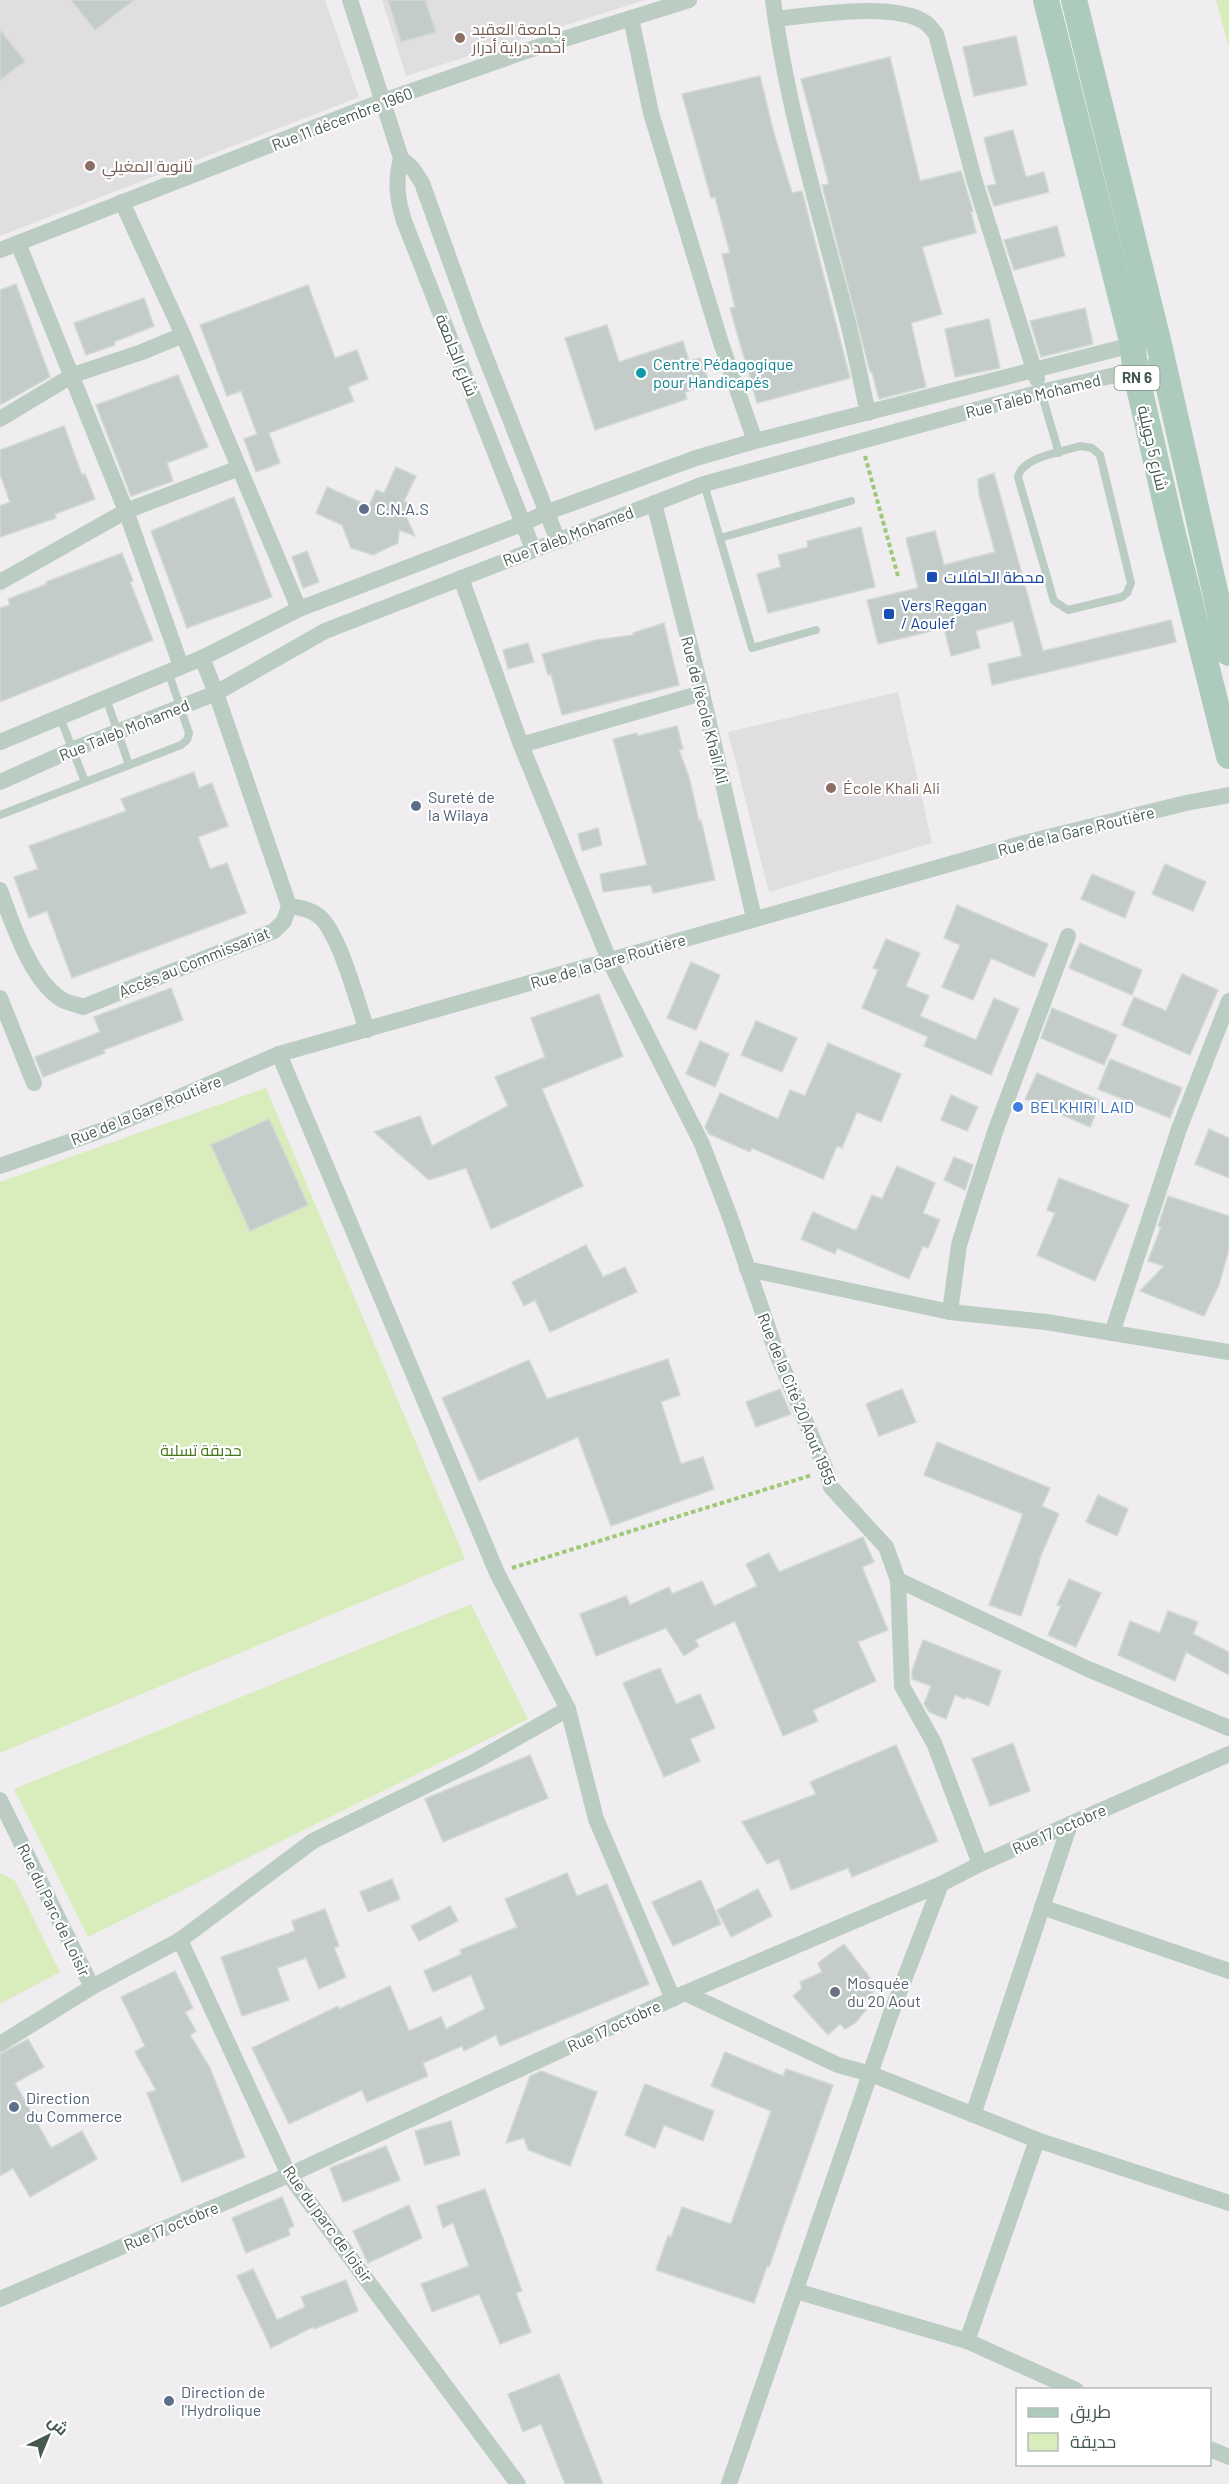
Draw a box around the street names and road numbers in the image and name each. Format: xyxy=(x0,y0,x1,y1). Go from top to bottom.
street label: Rue 11 décembre 1960 xyxy=(269,83,415,154)
street label: شارع الجامعة xyxy=(430,311,483,400)
road number: RN 6 xyxy=(1114,366,1160,390)
street label: Rue Taleb Mohamed xyxy=(963,370,1102,422)
street label: شارع 5 جويلية xyxy=(1132,403,1173,493)
street label: Rue Taleb Mohamed xyxy=(500,502,636,569)
street label: Rue de l'école Khali Ali xyxy=(678,634,733,786)
street label: Rue Taleb Mohamed xyxy=(56,695,192,764)
street label: Rue de la Gare Routière xyxy=(996,802,1156,859)
street label: Accès au Commissariat xyxy=(115,922,272,1001)
street label: Rue de la Gare Routière xyxy=(528,929,688,992)
street label: Rue de la Gare Routière xyxy=(68,1071,224,1148)
street label: Rue de la Cité 20 Aout 1955 xyxy=(754,1310,841,1488)
street label: Rue 17 octobre xyxy=(1009,1799,1109,1858)
street label: Rue du Parc de Loisir xyxy=(14,1840,95,1979)
street label: Rue 17 octobre xyxy=(564,1996,663,2055)
street label: Rue du parc de loisir xyxy=(280,2162,377,2286)
street label: Rue 17 octobre xyxy=(121,2197,221,2254)

